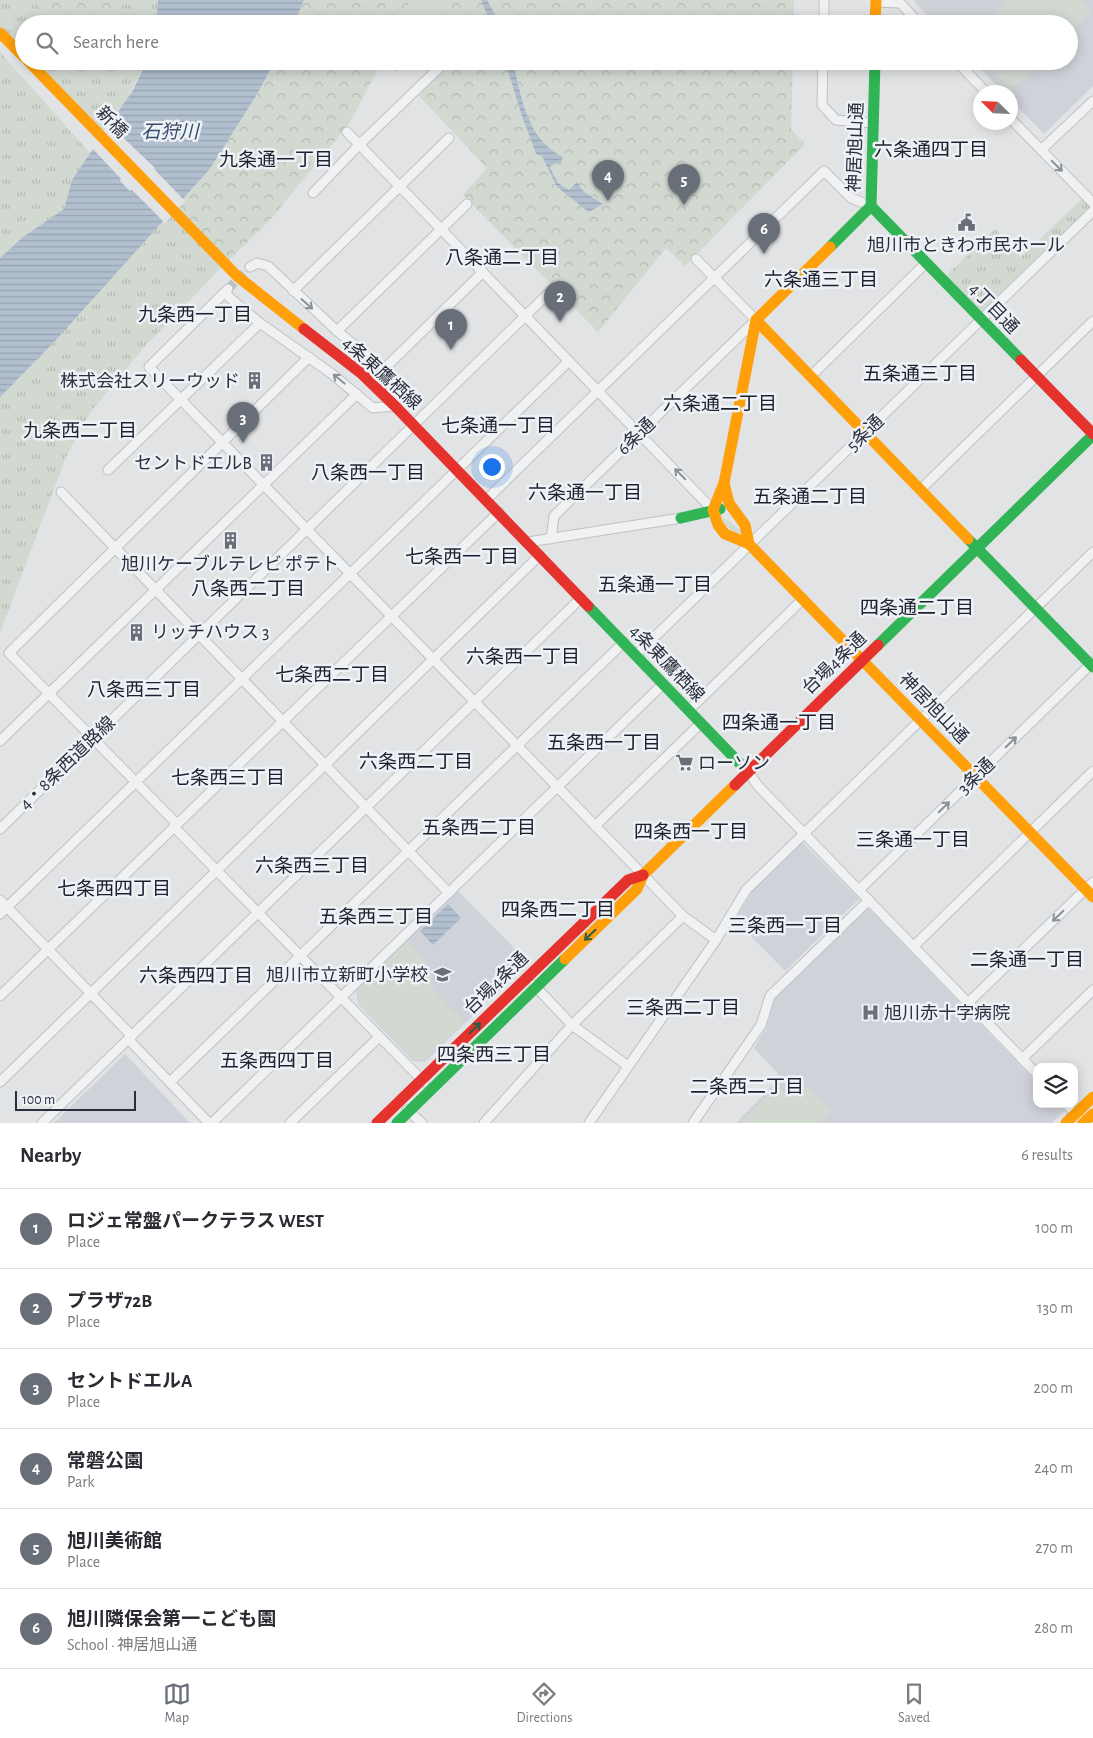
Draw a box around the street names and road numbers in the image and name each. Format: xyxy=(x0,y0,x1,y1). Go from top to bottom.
street label: 神居旭山通 xyxy=(844,102,867,192)
street label: 新橋 xyxy=(92,103,131,142)
street label: 4丁目通 xyxy=(965,279,1022,337)
street label: 4条東鷹栖線 xyxy=(339,333,425,413)
street label: 5条通 xyxy=(843,411,888,455)
street label: 6条通 xyxy=(614,414,659,459)
street label: 4条東鷹栖線 xyxy=(626,621,708,705)
street label: 台場4条通 xyxy=(798,628,870,698)
street label: 神居旭山通 xyxy=(896,669,972,747)
street label: 4・8条西道路線 xyxy=(15,712,119,814)
street label: 3条通 xyxy=(954,754,999,798)
street label: 台場4条通 xyxy=(460,948,532,1018)

